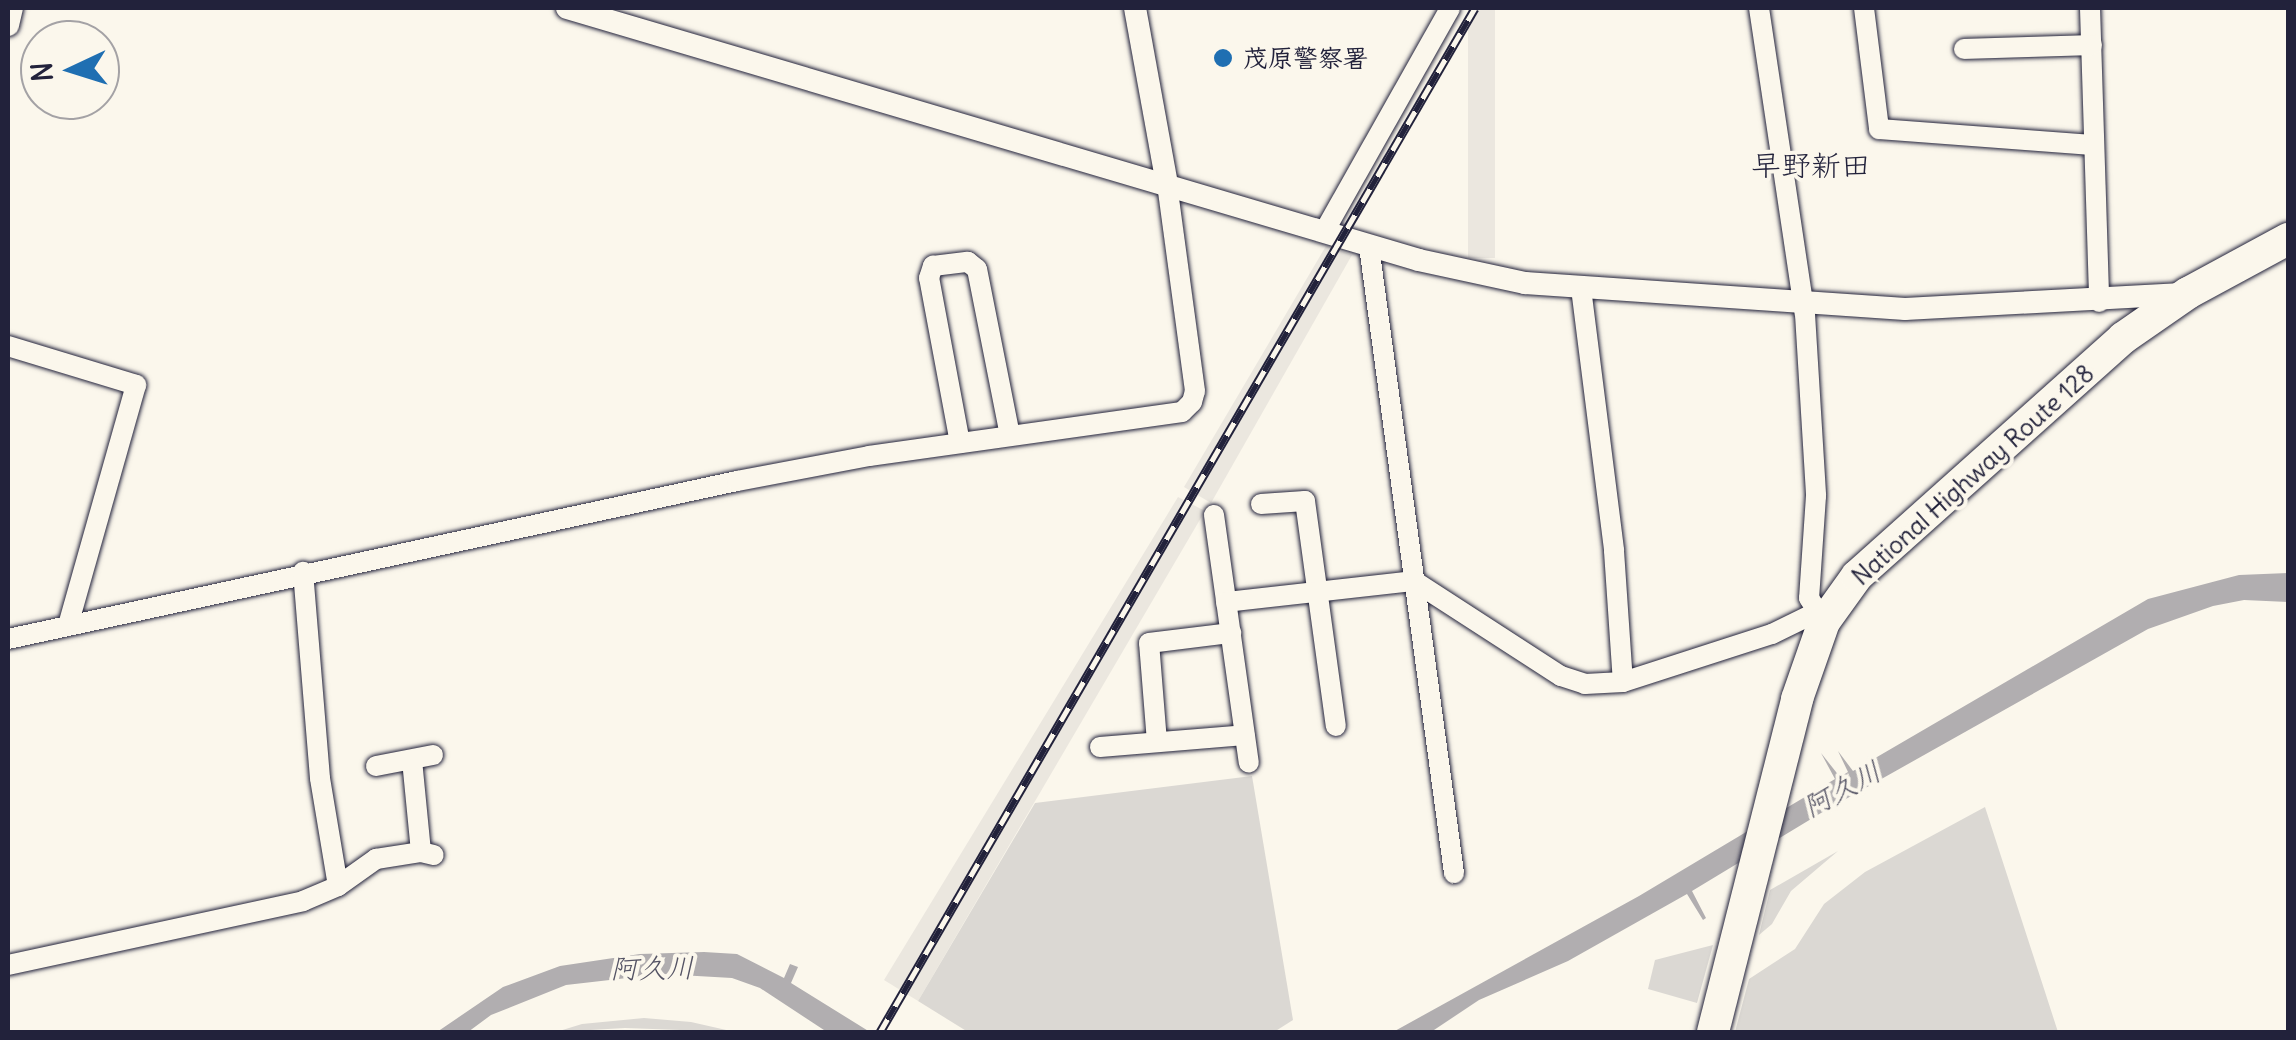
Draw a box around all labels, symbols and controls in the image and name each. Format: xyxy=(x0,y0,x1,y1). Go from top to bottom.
north arrow xyxy=(20,20,120,120)
place label: 茂原警察署 xyxy=(1243,43,1368,73)
marker: 茂原警察署 xyxy=(1212,47,1234,69)
text: N xyxy=(23,61,61,83)
district label: 早野新田 xyxy=(1751,147,1871,183)
street label: National Highway Route 128 xyxy=(1846,358,2100,592)
water label: 阿久川 xyxy=(1797,754,1887,824)
water label: 阿久川 xyxy=(610,950,694,986)

